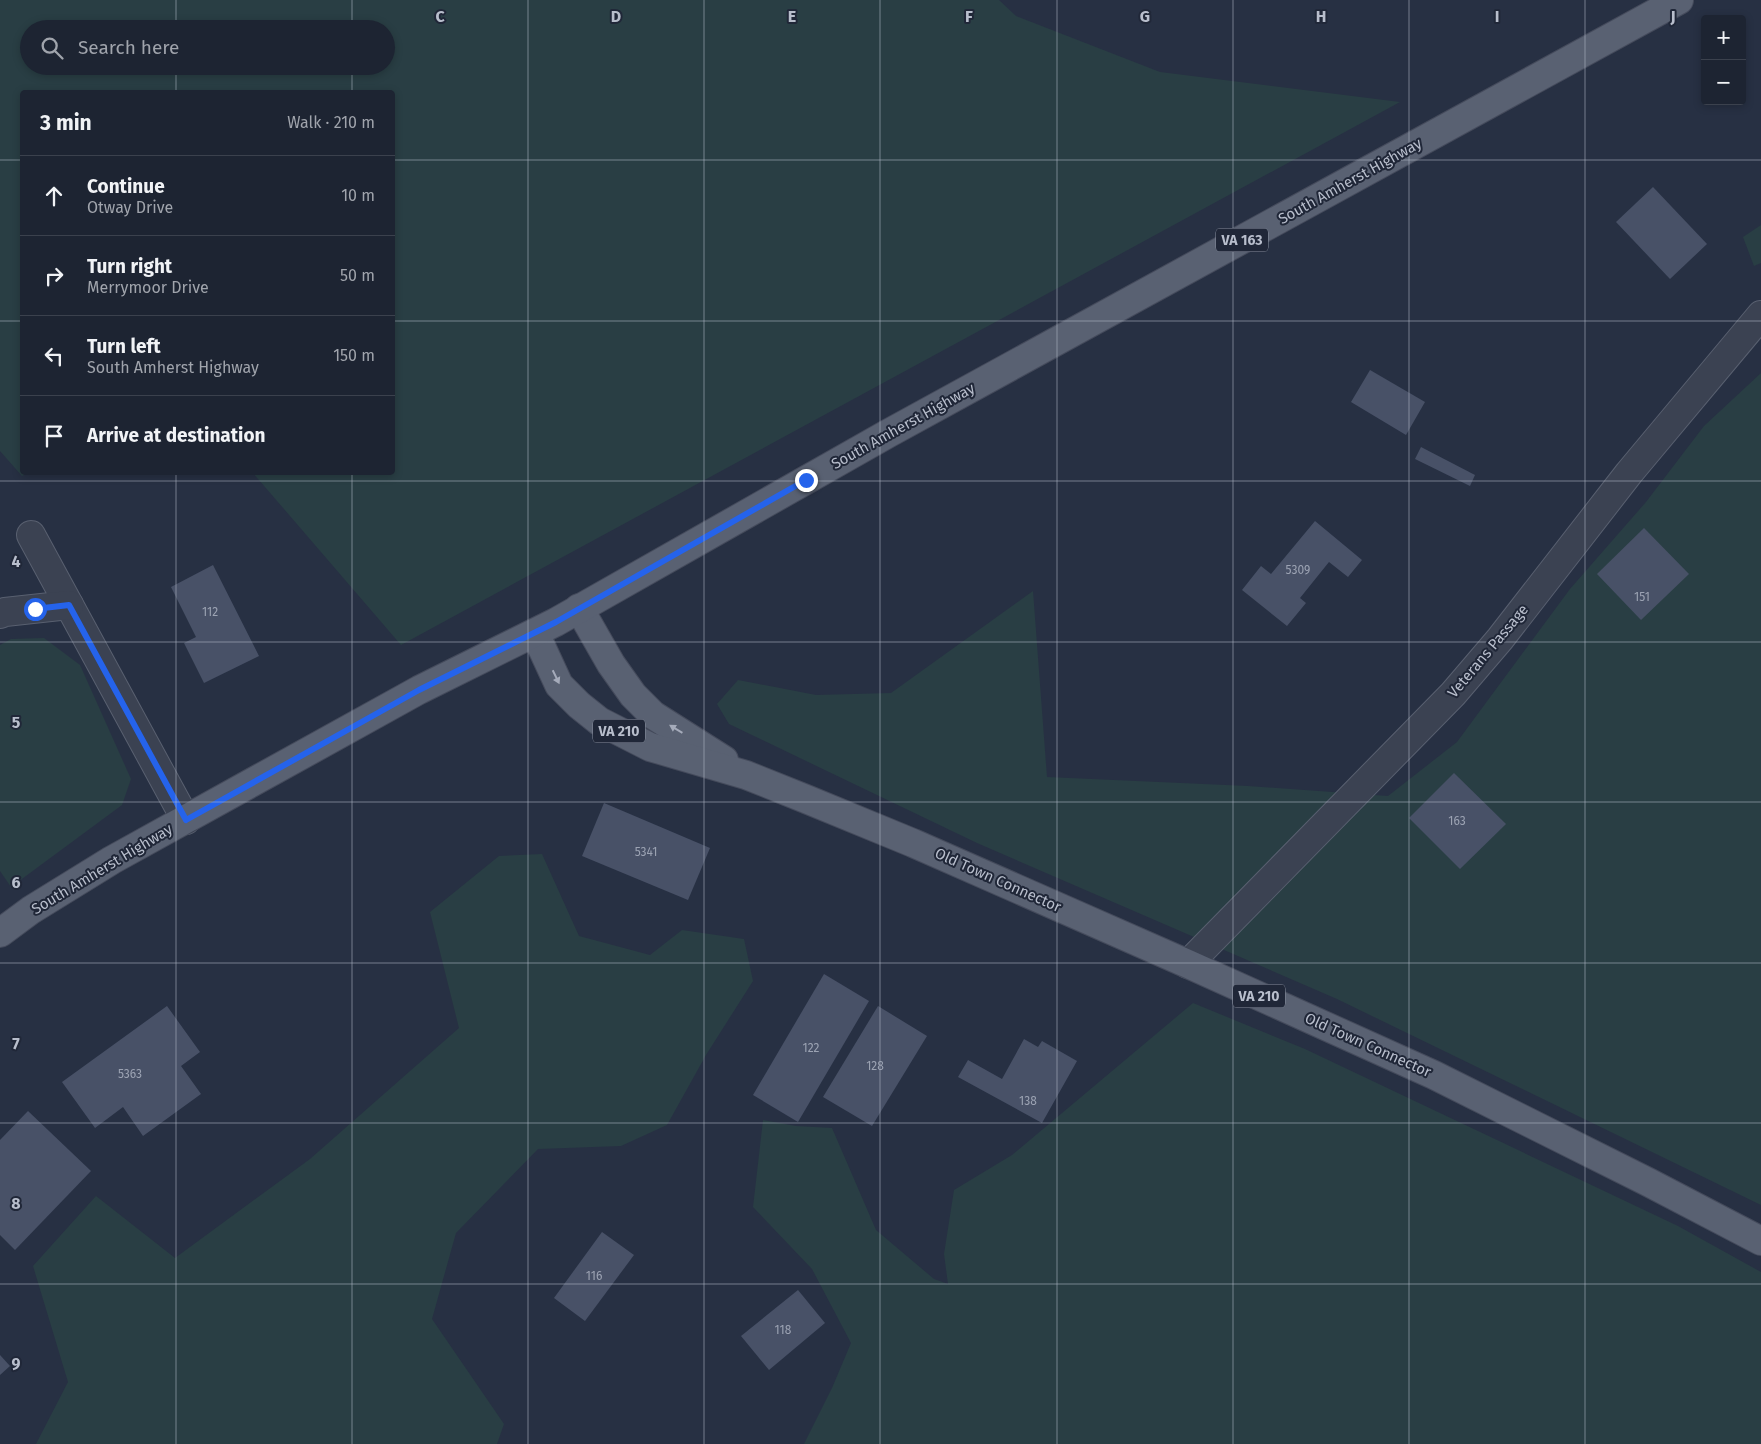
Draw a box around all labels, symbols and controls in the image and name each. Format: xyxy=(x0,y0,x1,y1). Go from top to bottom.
text: C xyxy=(435,7,445,26)
text: D xyxy=(611,7,621,26)
text: E xyxy=(788,7,796,26)
text: F xyxy=(965,7,973,26)
text: G xyxy=(1140,7,1150,26)
text: H xyxy=(1316,7,1326,26)
text: I xyxy=(1495,7,1499,26)
text: J xyxy=(1669,7,1676,26)
map controls xyxy=(1701,15,1746,105)
button: + xyxy=(1701,15,1746,60)
search box xyxy=(20,20,395,75)
icon: search xyxy=(38,34,66,62)
text: Search here xyxy=(78,36,179,59)
button: − xyxy=(1701,60,1746,105)
text: 3 min xyxy=(40,110,92,136)
text: Walk · 210 m xyxy=(287,113,375,132)
street label: South Amherst Highway xyxy=(1275,134,1425,228)
text: Continue xyxy=(87,175,165,198)
icon: ahead xyxy=(40,182,68,210)
text: 10 m xyxy=(341,186,375,205)
text: Otway Drive xyxy=(87,198,173,217)
road number: VA 163 xyxy=(1216,228,1268,252)
text: Turn right xyxy=(87,255,172,278)
icon: right xyxy=(40,262,68,290)
text: 50 m xyxy=(340,266,375,285)
text: Merrymoor Drive xyxy=(87,278,209,297)
text: Turn left xyxy=(87,335,161,358)
icon: left xyxy=(40,342,68,370)
text: 150 m xyxy=(333,346,375,365)
text: South Amherst Highway xyxy=(87,358,259,377)
street label: South Amherst Highway xyxy=(828,379,978,473)
icon: arrive xyxy=(40,422,68,450)
text: Arrive at destination xyxy=(87,424,266,447)
route end xyxy=(795,469,818,492)
text: 4 xyxy=(11,552,21,571)
house number: 5309 xyxy=(1286,563,1310,577)
house number: 151 xyxy=(1634,590,1650,604)
route start xyxy=(24,598,47,621)
street label: Veterans Passage xyxy=(1444,601,1532,701)
house number: 112 xyxy=(202,605,218,619)
one-way arrow xyxy=(552,670,560,684)
text: 5 xyxy=(12,713,21,732)
road number: VA 210 xyxy=(593,719,645,742)
one-way arrow xyxy=(669,724,682,733)
house number: 163 xyxy=(1448,814,1466,828)
street label: South Amherst Highway xyxy=(28,819,176,918)
street label: Old Town Connector xyxy=(932,844,1064,916)
house number: 5341 xyxy=(635,845,657,859)
text: 6 xyxy=(11,873,21,892)
road number: VA 210 xyxy=(1233,984,1285,1008)
street label: Old Town Connector xyxy=(1302,1009,1434,1081)
text: 7 xyxy=(12,1034,20,1053)
house number: 122 xyxy=(802,1041,820,1055)
house number: 128 xyxy=(866,1059,884,1073)
house number: 5363 xyxy=(118,1067,142,1081)
house number: 138 xyxy=(1019,1094,1037,1108)
text: 8 xyxy=(11,1194,21,1213)
house number: 116 xyxy=(586,1269,602,1283)
house number: 118 xyxy=(775,1323,792,1337)
text: 9 xyxy=(12,1354,21,1373)

